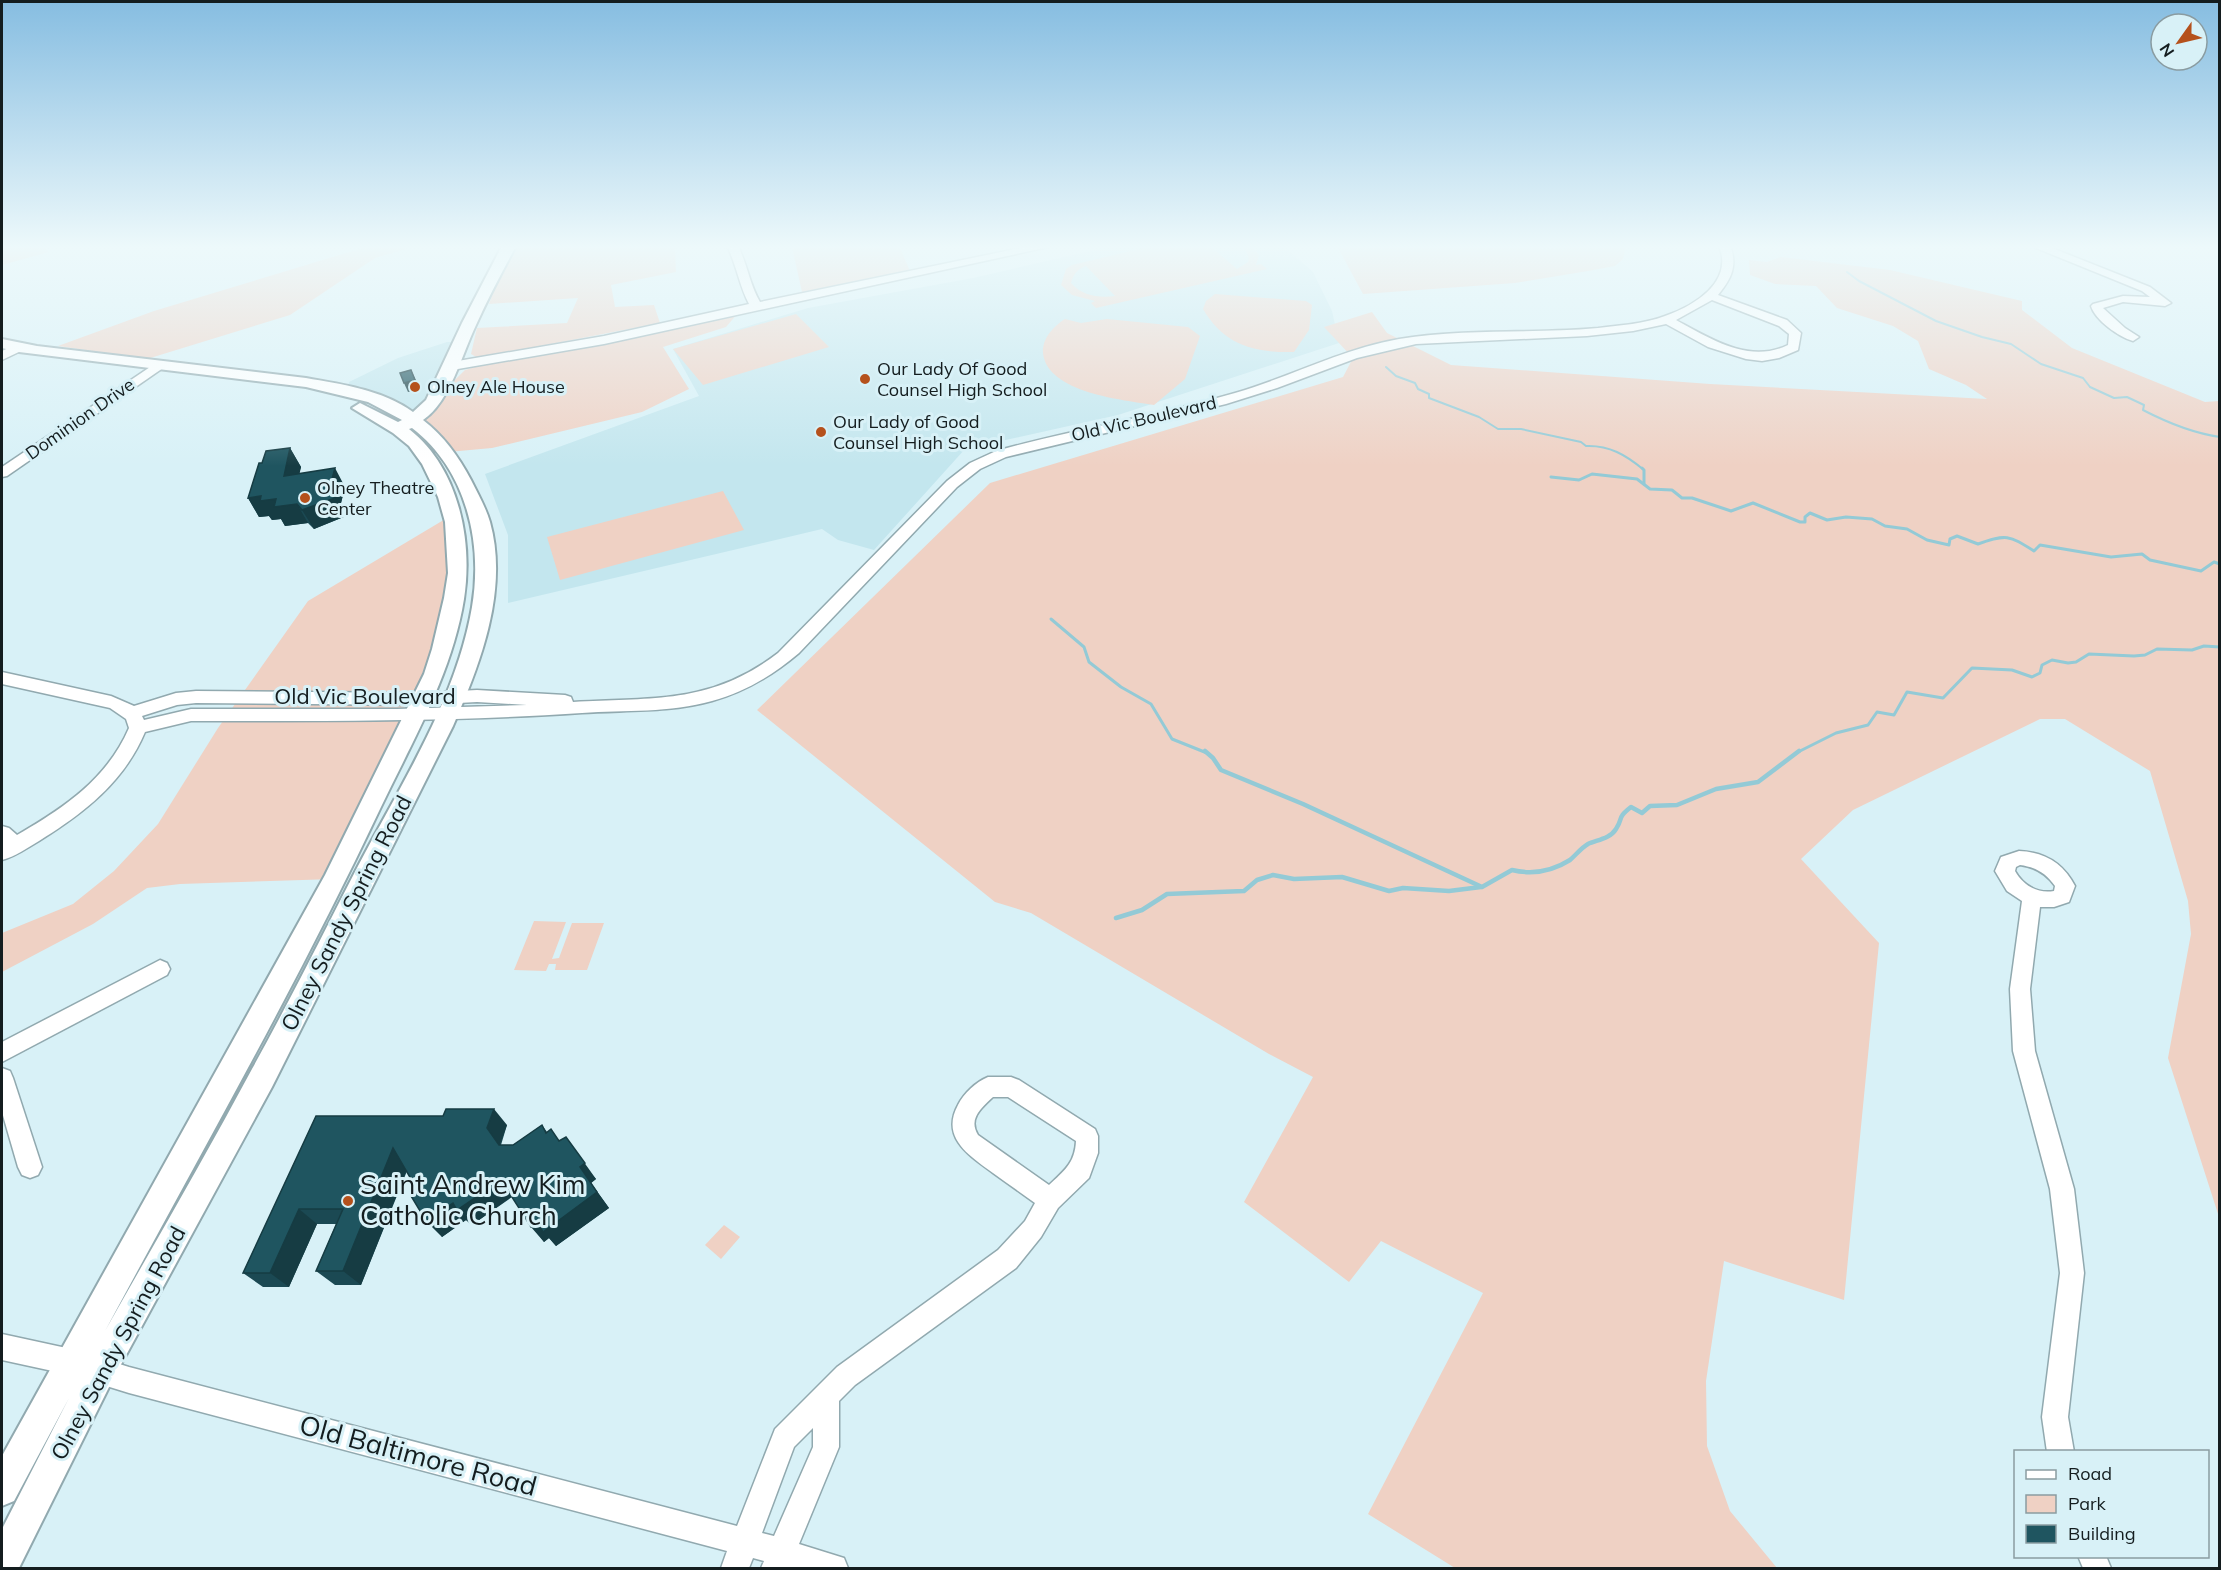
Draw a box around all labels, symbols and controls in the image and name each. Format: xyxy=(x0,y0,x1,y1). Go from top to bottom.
north arrow xyxy=(2149,12,2209,72)
text: N xyxy=(2155,40,2178,61)
place label: Our Lady Of Good Counsel High School xyxy=(877,357,1047,401)
marker: Our Lady Of Good Counsel High School xyxy=(858,372,872,386)
street label: Dominion Drive xyxy=(21,373,139,465)
place label: Olney Ale House xyxy=(427,375,565,398)
marker: Olney Ale House xyxy=(408,380,422,394)
street label: Old Vic Boulevard xyxy=(1069,391,1219,446)
place label: Our Lady of Good Counsel High School xyxy=(833,410,1003,454)
marker: Our Lady of Good Counsel High School xyxy=(814,425,828,439)
place label: Olney Theatre Center xyxy=(317,476,434,520)
marker: Olney Theatre Center xyxy=(298,491,312,505)
street label: Old Vic Boulevard xyxy=(274,682,456,710)
street label: Olney Sandy Spring Road xyxy=(274,790,418,1036)
place label: Saint Andrew Kim Catholic Church xyxy=(360,1167,586,1232)
marker: Saint Andrew Kim Catholic Church xyxy=(341,1194,355,1208)
street label: Olney Sandy Spring Road xyxy=(44,1221,192,1465)
street label: Old Baltimore Road xyxy=(296,1407,541,1503)
legend xyxy=(2014,1450,2209,1558)
text: Road xyxy=(2068,1462,2112,1485)
text: Park xyxy=(2068,1492,2107,1515)
text: Building xyxy=(2068,1522,2136,1545)

